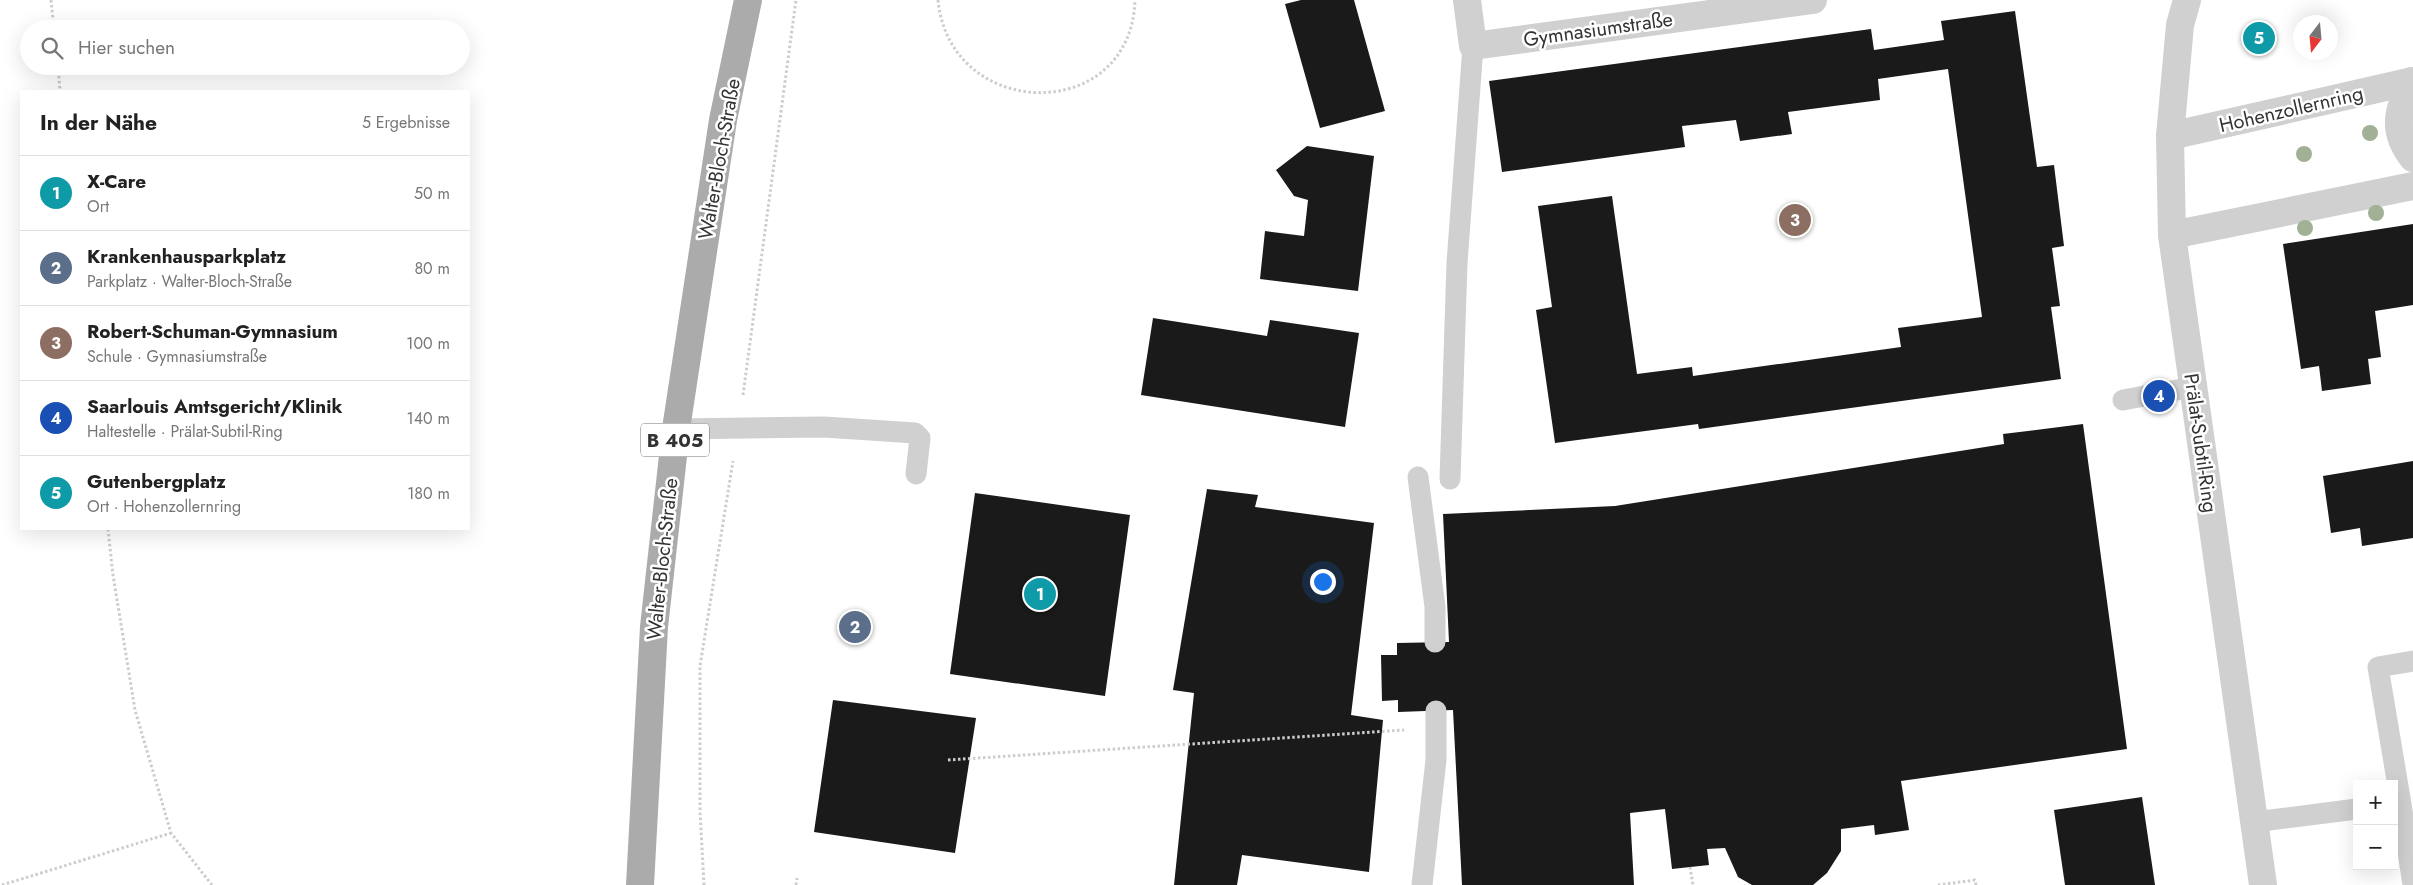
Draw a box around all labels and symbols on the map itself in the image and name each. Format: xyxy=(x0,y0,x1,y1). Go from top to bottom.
street label: Gymnasiumstraße xyxy=(1521,5,1675,54)
north arrow xyxy=(2293,15,2338,60)
pin: 5 xyxy=(2243,19,2275,57)
street label: Walter-Bloch-Straße xyxy=(691,76,748,242)
street label: Hohenzollernring xyxy=(2216,79,2366,140)
pin: 3 xyxy=(1779,201,1811,239)
street label: Prälat-Subtil-Ring xyxy=(2176,372,2225,515)
pin: 4 xyxy=(2143,377,2175,415)
road number: B 405 xyxy=(641,424,709,456)
street label: Walter-Bloch-Straße xyxy=(640,476,685,642)
your location xyxy=(1310,569,1336,595)
pin: 1 xyxy=(1024,575,1056,613)
pin: 2 xyxy=(839,608,871,646)

